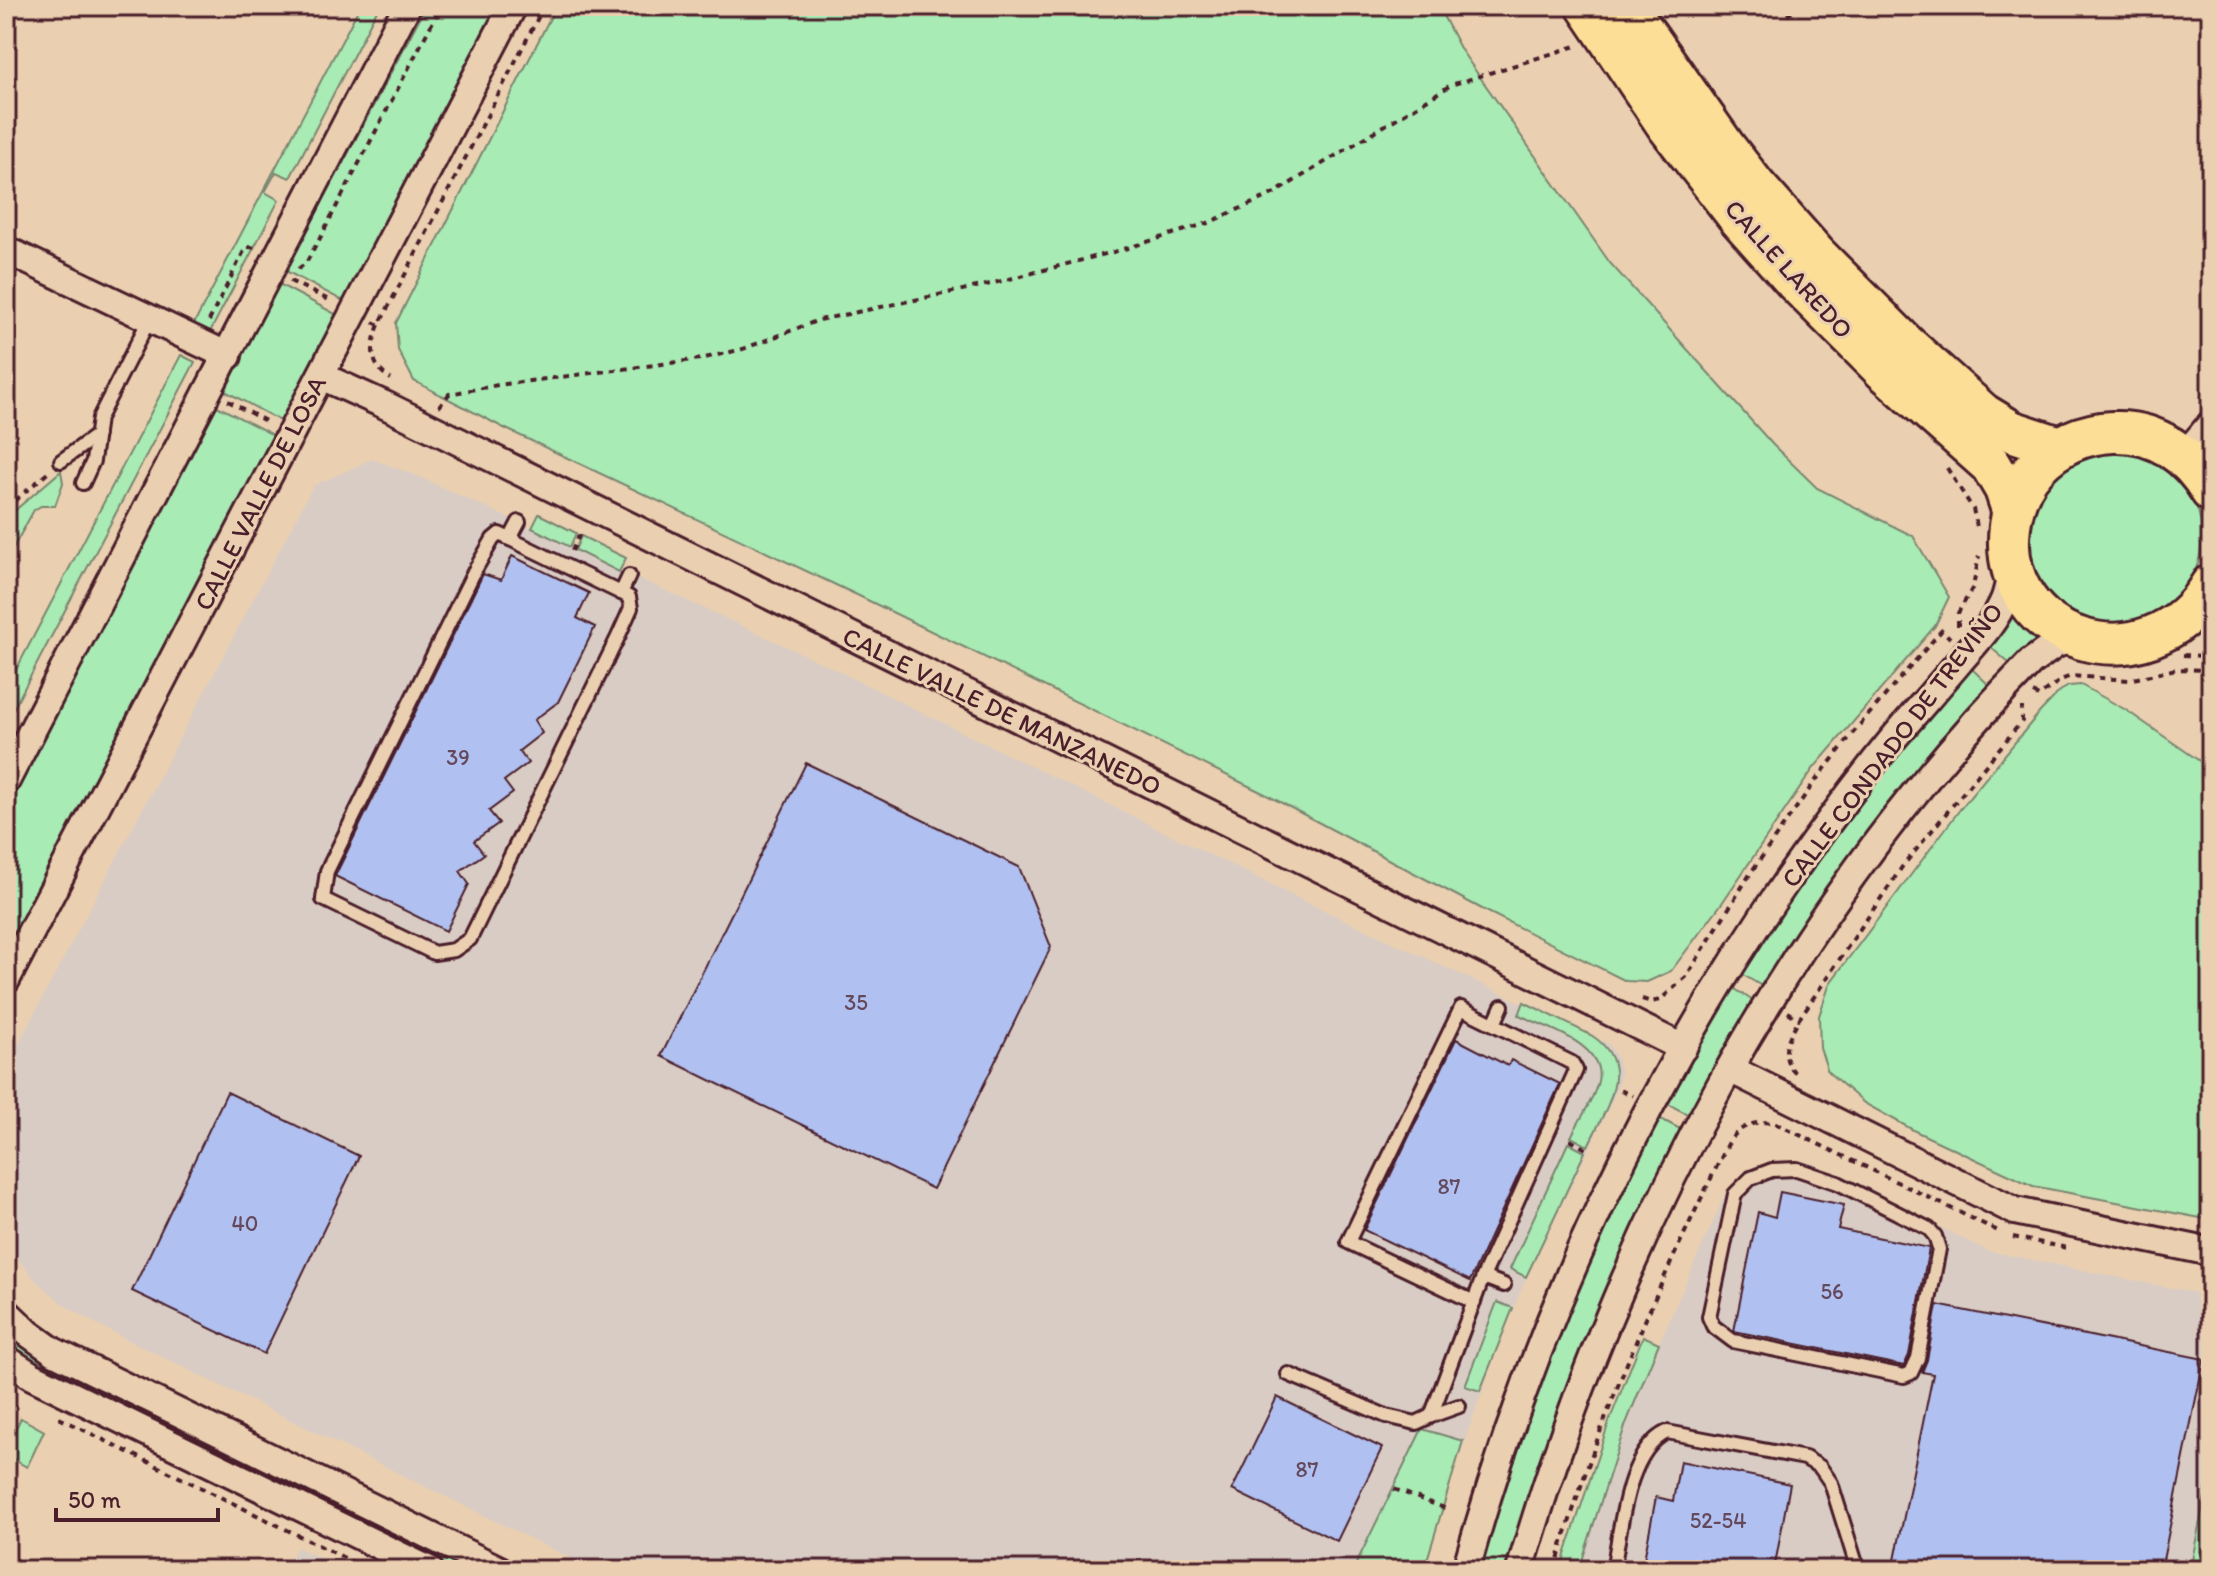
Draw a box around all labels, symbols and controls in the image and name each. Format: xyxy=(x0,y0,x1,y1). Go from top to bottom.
street label: CALLE LAREDO xyxy=(1718,193,1860,345)
street label: CALLE VALLE DE LOSA xyxy=(187,370,333,616)
street label: CALLE CONDADO DE TREVIÑO xyxy=(1774,596,2010,894)
street label: CALLE VALLE DE MANZANEDO xyxy=(837,620,1167,802)
house number: 39 xyxy=(446,744,470,771)
house number: 35 xyxy=(844,989,868,1016)
house number: 87 xyxy=(1438,1173,1461,1200)
house number: 40 xyxy=(232,1210,258,1237)
house number: 56 xyxy=(1820,1278,1844,1305)
house number: 87 xyxy=(1296,1456,1319,1483)
scale bar xyxy=(56,1472,218,1522)
text: 50 m xyxy=(68,1485,121,1514)
house number: 52-54 xyxy=(1690,1507,1746,1534)

